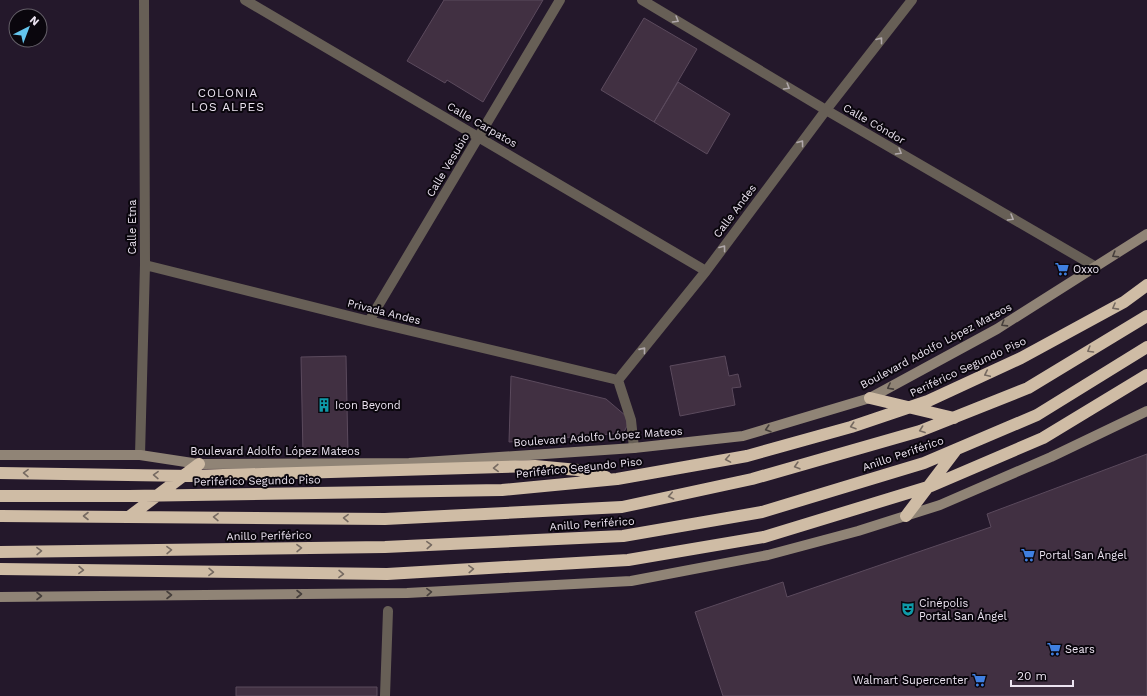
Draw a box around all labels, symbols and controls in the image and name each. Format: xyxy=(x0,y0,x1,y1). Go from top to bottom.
north arrow xyxy=(8,8,48,48)
text: N xyxy=(27,13,42,28)
one-way arrow xyxy=(672,15,679,23)
one-way arrow xyxy=(875,38,882,45)
one-way arrow xyxy=(783,82,790,89)
district label: COLONIA LOS ALPES xyxy=(191,86,265,114)
street label: Calle Carpatos xyxy=(445,100,520,150)
street label: Calle Cóndor xyxy=(841,101,908,147)
street label: Calle Vesubio xyxy=(424,131,472,199)
one-way arrow xyxy=(796,141,803,148)
one-way arrow xyxy=(895,148,902,155)
street label: Calle Andes xyxy=(711,182,759,240)
street label: Calle Etna xyxy=(126,199,139,255)
one-way arrow xyxy=(1007,213,1014,221)
one-way arrow xyxy=(718,245,725,252)
one-way arrow xyxy=(1112,251,1119,258)
supermarket icon: Oxxo xyxy=(1054,261,1070,277)
place label: Oxxo xyxy=(1073,263,1099,276)
street label: Privada Andes xyxy=(346,297,422,327)
street label: Boulevard Adolfo López Mateos xyxy=(858,300,1014,392)
one-way arrow xyxy=(1111,302,1119,309)
one-way arrow xyxy=(1001,320,1008,327)
street label: Periférico Segundo Piso xyxy=(908,334,1028,400)
one-way arrow xyxy=(1087,346,1094,353)
one-way arrow xyxy=(638,347,645,354)
one-way arrow xyxy=(984,369,991,377)
one-way arrow xyxy=(887,382,894,389)
building icon: Icon Beyond xyxy=(316,397,332,413)
place label: Icon Beyond xyxy=(335,399,401,412)
one-way arrow xyxy=(850,421,857,430)
one-way arrow xyxy=(764,424,771,433)
street label: Boulevard Adolfo López Mateos xyxy=(513,425,683,449)
one-way arrow xyxy=(919,426,926,434)
street label: Anillo Periférico xyxy=(861,434,945,474)
street label: Boulevard Adolfo López Mateos xyxy=(190,445,360,458)
street label: Periférico Segundo Piso xyxy=(515,455,643,481)
one-way arrow xyxy=(725,455,731,463)
one-way arrow xyxy=(794,461,801,470)
one-way arrow xyxy=(493,463,499,472)
one-way arrow xyxy=(23,469,29,478)
one-way arrow xyxy=(153,471,159,479)
street label: Periférico Segundo Piso xyxy=(193,473,321,489)
one-way arrow xyxy=(668,492,674,500)
one-way arrow xyxy=(83,512,89,520)
one-way arrow xyxy=(213,513,219,521)
one-way arrow xyxy=(343,514,349,523)
street label: Anillo Periférico xyxy=(549,515,635,533)
street label: Anillo Periférico xyxy=(226,529,312,543)
one-way arrow xyxy=(426,541,432,550)
one-way arrow xyxy=(296,544,302,552)
one-way arrow xyxy=(166,546,172,554)
one-way arrow xyxy=(36,547,42,556)
supermarket icon: Portal San Ángel xyxy=(1020,547,1036,563)
place label: Portal San Ángel xyxy=(1039,548,1127,562)
one-way arrow xyxy=(468,565,474,574)
one-way arrow xyxy=(78,566,84,574)
one-way arrow xyxy=(208,568,214,576)
one-way arrow xyxy=(338,569,344,578)
one-way arrow xyxy=(426,588,432,597)
one-way arrow xyxy=(296,590,302,598)
one-way arrow xyxy=(166,591,172,599)
one-way arrow xyxy=(36,592,42,601)
place label: Cinépolis Portal San Ángel xyxy=(919,597,1007,623)
theatre icon: Cinépolis Portal San Ángel xyxy=(900,601,916,617)
supermarket icon: Sears xyxy=(1046,641,1062,657)
place label: Sears xyxy=(1065,643,1095,656)
scale bar xyxy=(1011,662,1073,688)
text: 20 m xyxy=(1017,669,1047,683)
supermarket icon: Walmart Supercenter xyxy=(971,672,987,688)
place label: Walmart Supercenter xyxy=(853,674,968,687)

